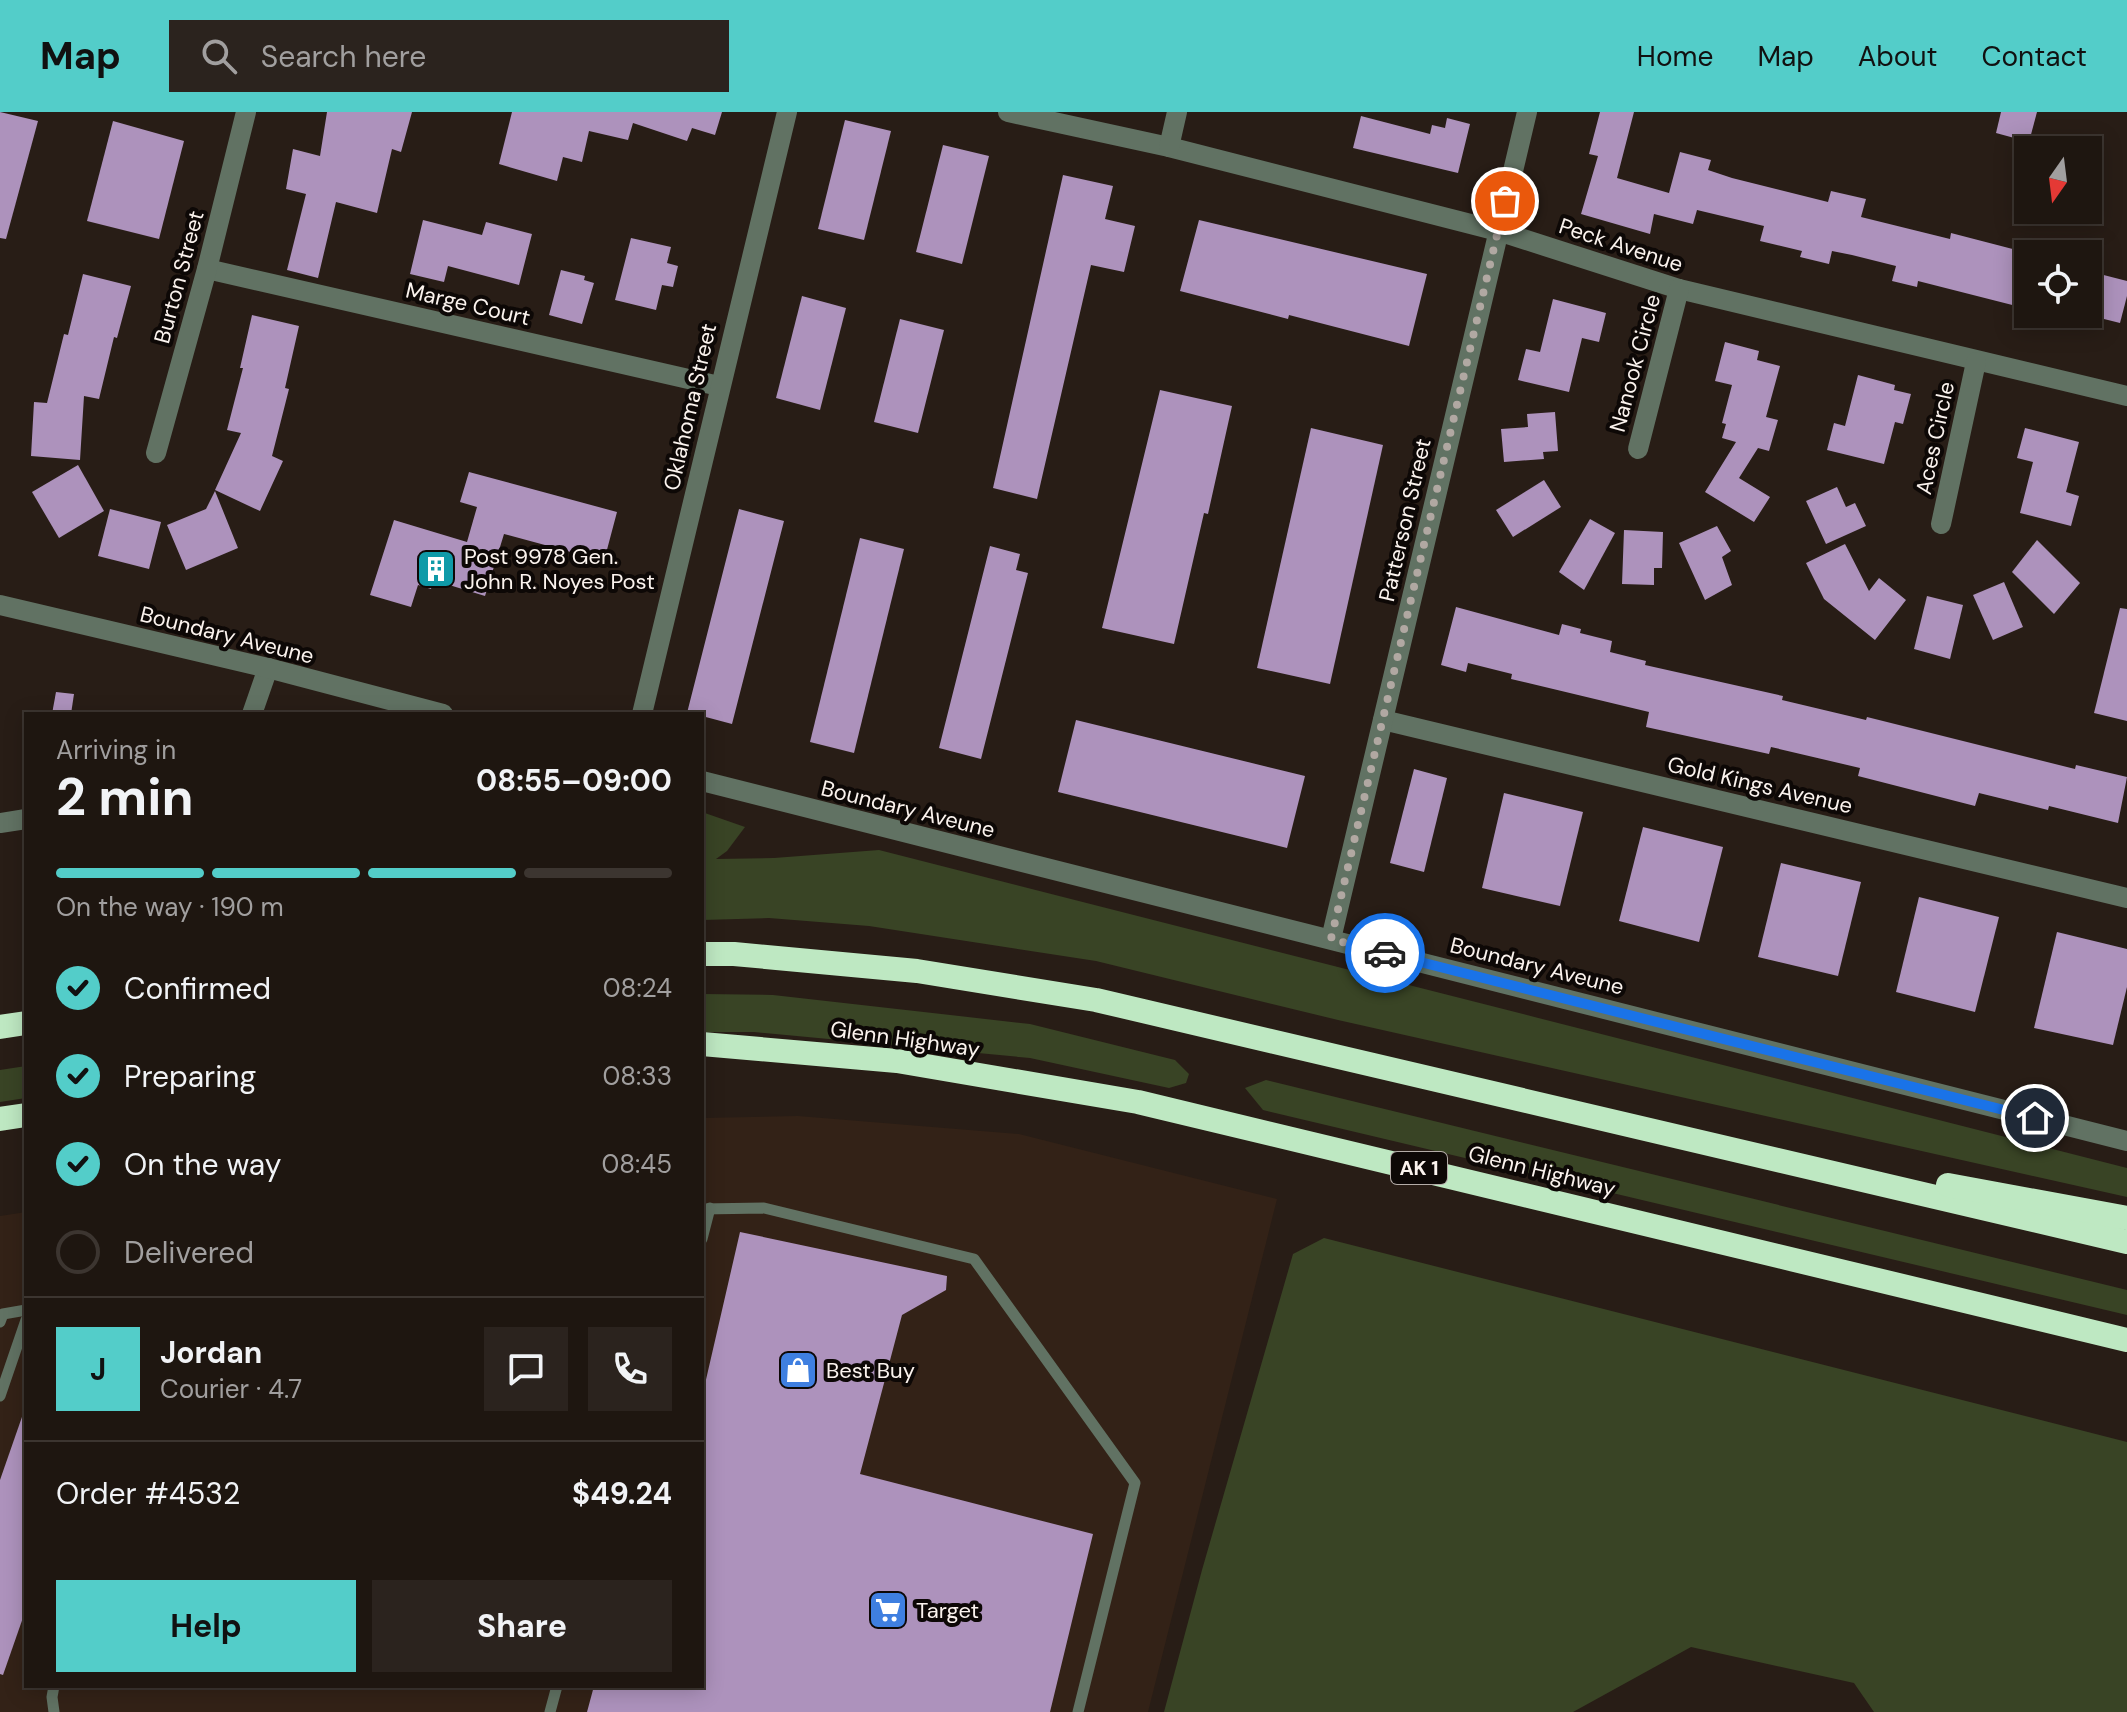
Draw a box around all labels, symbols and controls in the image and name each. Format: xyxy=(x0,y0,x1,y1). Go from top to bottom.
search box xyxy=(169,20,729,92)
text: Map xyxy=(40,31,121,81)
icon: search xyxy=(197,34,241,78)
text: Search here xyxy=(261,37,426,76)
text: Home xyxy=(1637,38,1713,75)
text: Map xyxy=(1757,38,1814,75)
text: About xyxy=(1858,38,1937,75)
text: Contact xyxy=(1981,38,2087,75)
north arrow xyxy=(2014,136,2102,224)
map controls xyxy=(2014,136,2102,328)
pin xyxy=(1471,167,1539,235)
icon: bag xyxy=(1483,179,1527,223)
street label: Burton Street xyxy=(147,207,211,347)
street label: Peck Avenue xyxy=(1555,211,1687,279)
button: locate xyxy=(2014,240,2102,328)
street label: Marge Court xyxy=(403,276,533,332)
street label: Nanook Circle xyxy=(1603,291,1667,435)
street label: Oklahoma Street xyxy=(657,321,723,493)
street label: Aces Circle xyxy=(1909,379,1961,497)
street label: Patterson Street xyxy=(1372,436,1438,604)
place label: Post 9978 Gen. John R. Noyes Post xyxy=(464,542,655,596)
building icon: Post 9978 Gen. John R. Noyes Post xyxy=(415,548,457,590)
street label: Boundary Aveune xyxy=(137,599,317,671)
text: Arriving in xyxy=(56,733,176,767)
street label: Gold Kings Avenue xyxy=(1665,750,1855,820)
text: 08:55–09:00 xyxy=(476,761,672,800)
text: 2 min xyxy=(56,763,194,831)
street label: Boundary Aveune xyxy=(818,773,998,845)
text: On the way · 190 m xyxy=(56,890,284,924)
courier xyxy=(1345,913,1425,993)
street label: Boundary Aveune xyxy=(1447,930,1627,1002)
icon: car xyxy=(1363,931,1407,975)
icon: check xyxy=(56,966,100,1010)
text: Confirmed xyxy=(124,969,271,1008)
text: 08:24 xyxy=(603,971,672,1005)
street label: Glenn Highway xyxy=(828,1014,982,1064)
icon: check xyxy=(56,1054,100,1098)
text: Preparing xyxy=(124,1057,256,1096)
text: 08:33 xyxy=(602,1059,672,1093)
pin xyxy=(2001,1084,2069,1152)
icon: home xyxy=(2013,1096,2057,1140)
street label: Glenn Highway xyxy=(1465,1139,1619,1203)
icon: check xyxy=(56,1142,100,1186)
text: On the way xyxy=(124,1145,281,1184)
text: 08:45 xyxy=(602,1147,672,1181)
road number: AK 1 xyxy=(1391,1152,1447,1184)
text: Delivered xyxy=(124,1233,254,1272)
button: chat xyxy=(484,1327,568,1411)
button: phone xyxy=(588,1327,672,1411)
text: Jordan xyxy=(160,1333,262,1372)
shop icon: Best Buy xyxy=(777,1349,819,1391)
text: J xyxy=(90,1350,106,1389)
place label: Best Buy xyxy=(826,1356,915,1385)
text: Courier · 4.7 xyxy=(160,1372,302,1406)
text: Order #4532 xyxy=(56,1474,240,1513)
text: $49.24 xyxy=(572,1474,672,1513)
button: Help xyxy=(56,1580,356,1672)
button: Share xyxy=(372,1580,672,1672)
supermarket icon: Target xyxy=(867,1589,909,1631)
place label: Target xyxy=(916,1596,979,1625)

